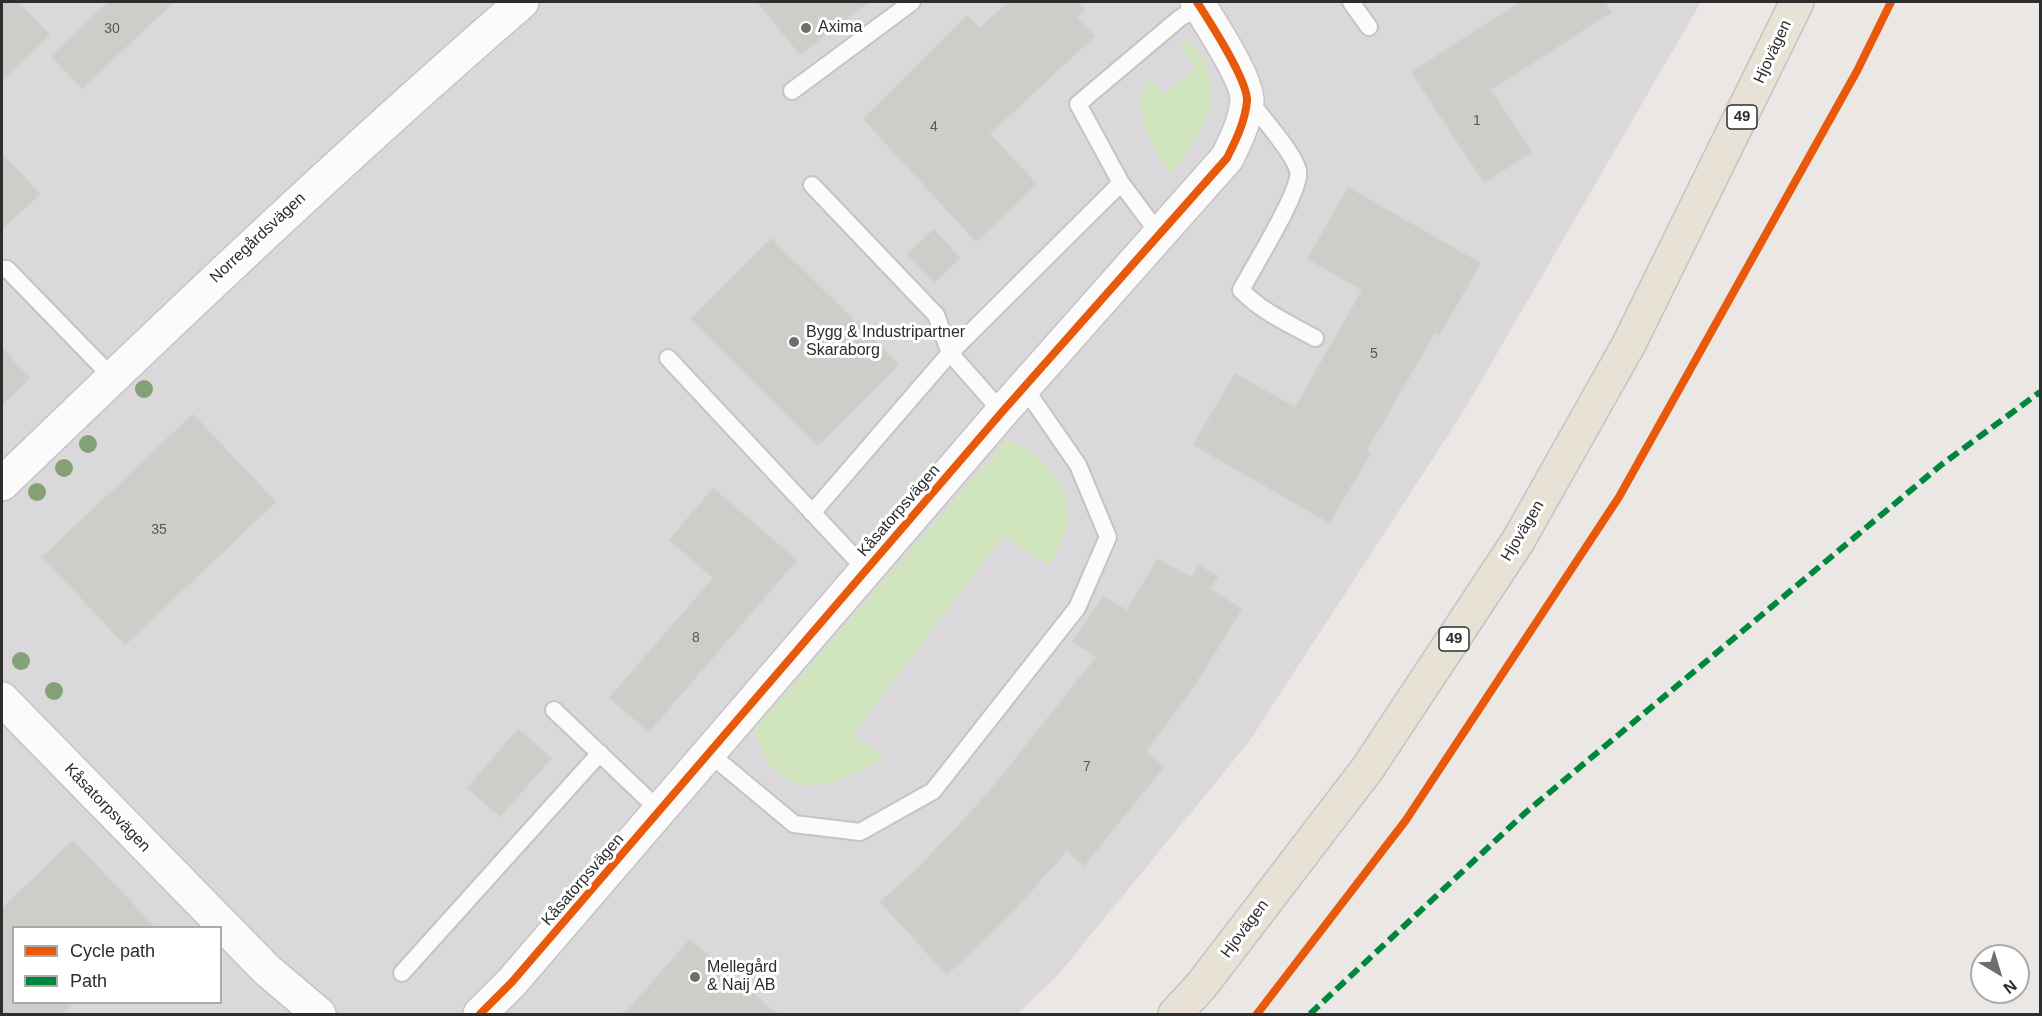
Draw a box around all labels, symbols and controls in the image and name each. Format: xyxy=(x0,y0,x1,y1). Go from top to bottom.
street label: Hjovägen xyxy=(1750,17,1796,87)
place label: Axima xyxy=(818,18,862,38)
house number: 30 xyxy=(104,21,120,37)
marker: Axima xyxy=(799,21,813,35)
road number: 49 xyxy=(1727,105,1757,129)
house number: 1 xyxy=(1473,113,1481,129)
house number: 4 xyxy=(930,119,938,135)
street label: Norregårdsvägen xyxy=(206,189,310,287)
place label: Bygg & Industripartner Skaraborg xyxy=(806,323,965,361)
marker: Bygg & Industripartner Skaraborg xyxy=(787,335,801,349)
house number: 5 xyxy=(1370,346,1378,362)
street label: Kåsatorpsvägen xyxy=(854,461,944,561)
street label: Hjovägen xyxy=(1497,497,1549,565)
house number: 35 xyxy=(151,522,167,538)
road number: 49 xyxy=(1439,627,1469,651)
house number: 8 xyxy=(692,630,700,646)
house number: 7 xyxy=(1083,759,1091,775)
street label: Kåsatorpsvägen xyxy=(60,760,154,856)
street label: Kåsatorpsvägen xyxy=(538,830,628,930)
street label: Hjovägen xyxy=(1217,896,1273,962)
legend xyxy=(12,926,222,1004)
text: Cycle path xyxy=(70,941,155,961)
north arrow xyxy=(1970,944,2030,1004)
place label: Mellegård & Naij AB xyxy=(707,958,777,996)
marker: Mellegård & Naij AB xyxy=(688,970,702,984)
text: Path xyxy=(70,971,107,991)
text: N xyxy=(2000,977,2020,997)

